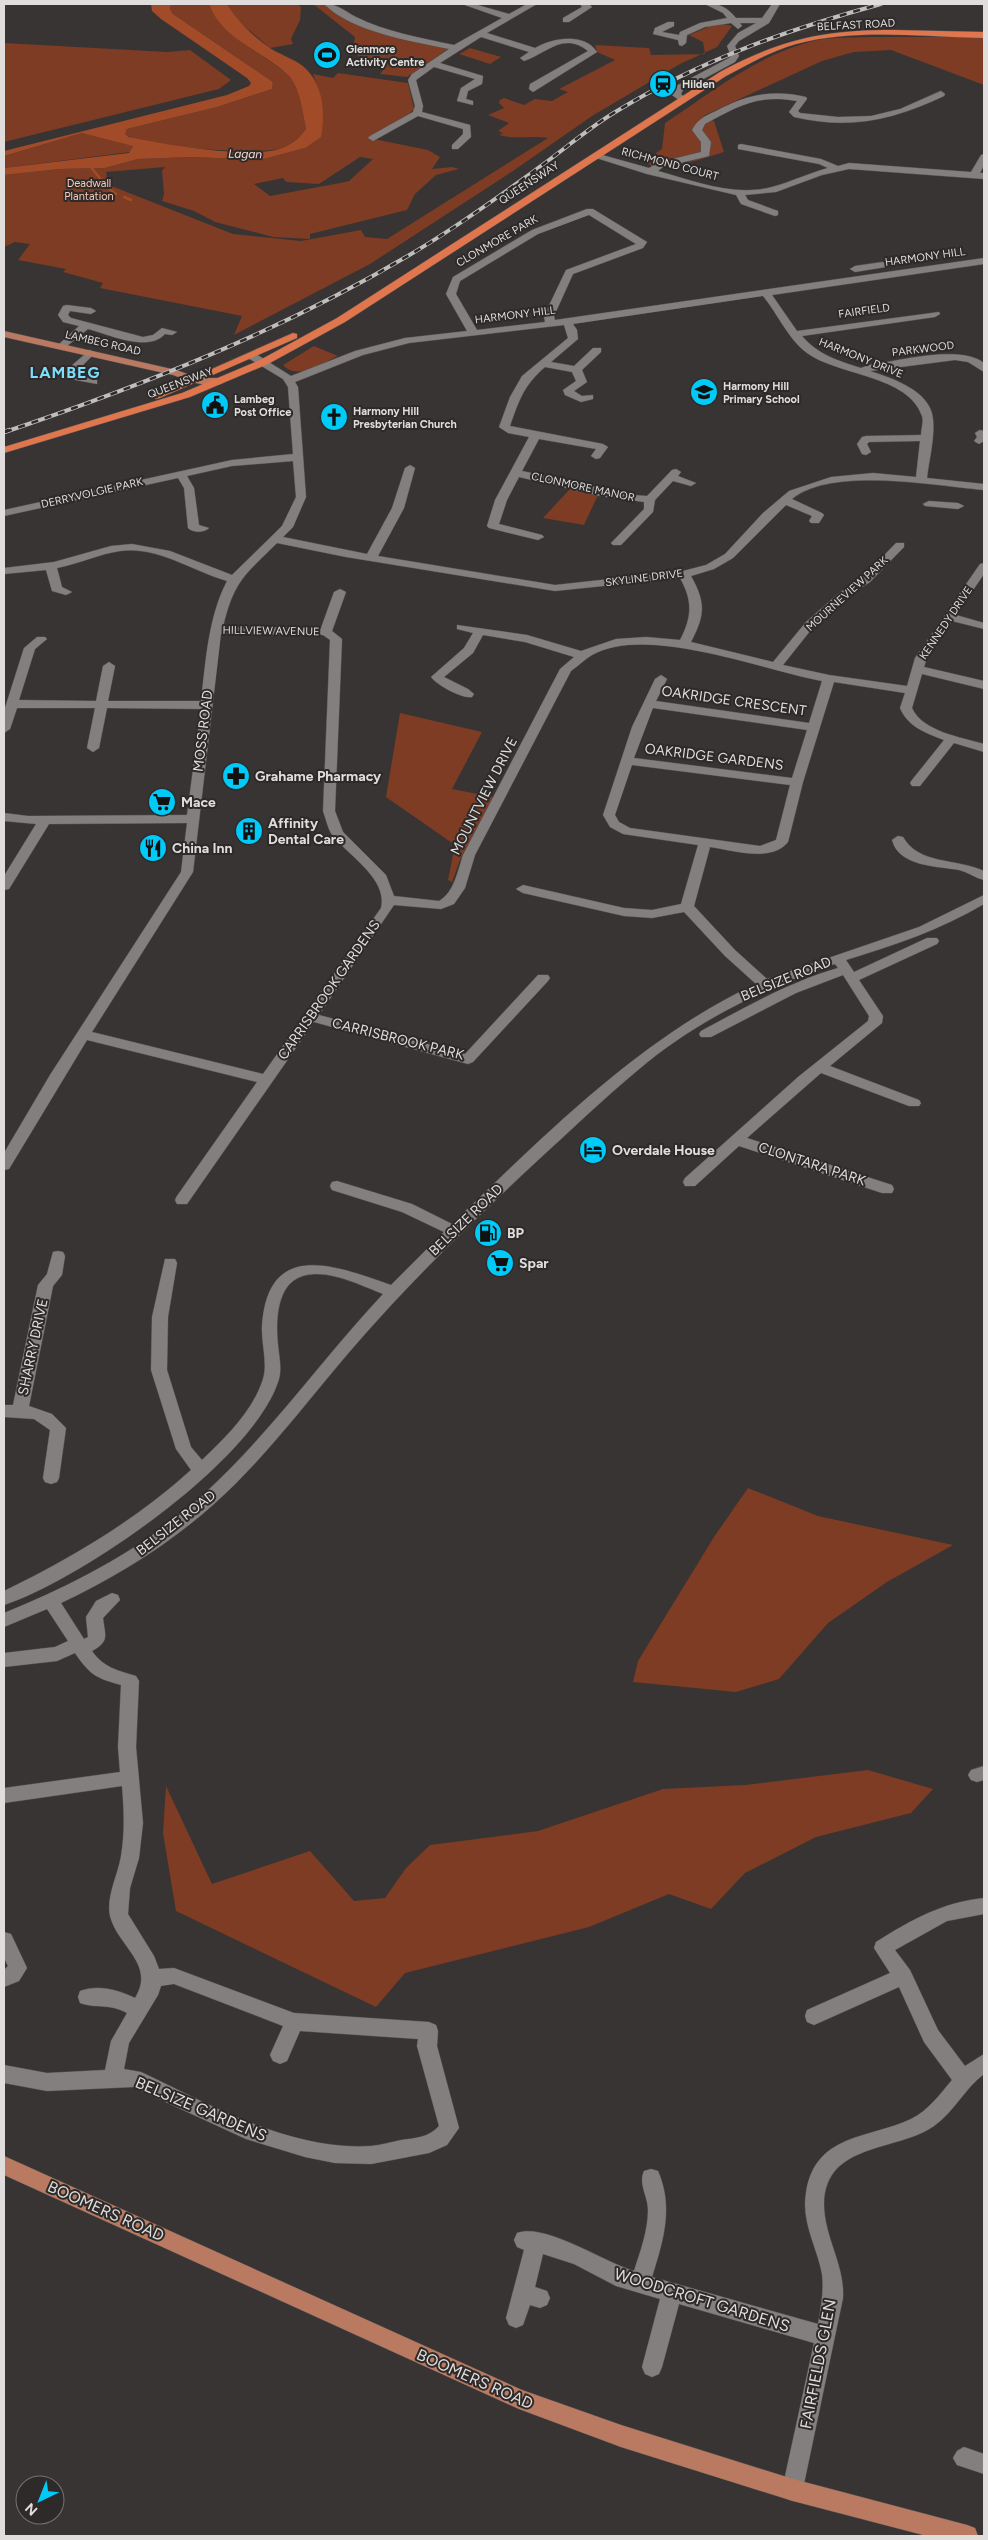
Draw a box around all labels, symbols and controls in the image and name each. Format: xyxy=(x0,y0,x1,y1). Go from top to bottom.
street label: BELFAST ROAD xyxy=(817,16,896,34)
sports icon: Glenmore Activity Centre xyxy=(312,40,342,70)
place label: Glenmore Activity Centre xyxy=(346,43,424,69)
station icon: Hilden xyxy=(648,69,678,99)
place label: Hilden xyxy=(682,78,715,91)
street label: RICHMOND COURT xyxy=(620,145,720,183)
water label: Lagan xyxy=(228,147,262,161)
street label: QUEENSWAY xyxy=(497,159,562,207)
park label: Deadwall Plantation xyxy=(64,177,114,203)
street label: CLONMORE PARK xyxy=(454,212,540,270)
street label: HARMONY HILL xyxy=(884,245,966,269)
street label: FAIRFIELD xyxy=(837,301,891,321)
street label: HARMONY HILL xyxy=(474,304,556,326)
street label: LAMBEG ROAD xyxy=(64,328,142,358)
street label: HARMONY DRIVE xyxy=(817,335,905,381)
street label: PARKWOOD xyxy=(891,339,955,359)
district label: LAMBEG xyxy=(30,363,100,382)
street label: QUEENSWAY xyxy=(146,364,215,401)
school or university icon: Harmony Hill Primary School xyxy=(689,377,719,407)
place label: Harmony Hill Primary School xyxy=(723,380,800,406)
public building icon: Lambeg Post Office xyxy=(200,390,230,420)
place label: Lambeg Post Office xyxy=(234,393,291,419)
church icon: Harmony Hill Presbyterian Church xyxy=(319,402,349,432)
place label: Harmony Hill Presbyterian Church xyxy=(353,405,457,431)
street label: CLONMORE MANOR xyxy=(530,470,636,504)
street label: DERRYVOLGIE PARK xyxy=(40,475,144,511)
street label: MOURNEVIEW PARK xyxy=(804,554,891,634)
street label: SKYLINE DRIVE xyxy=(604,567,684,589)
street label: KENNEDY DRIVE xyxy=(917,584,975,662)
street label: HILLVIEW AVENUE xyxy=(222,624,320,638)
street label: OAKRIDGE CRESCENT xyxy=(660,682,808,720)
street label: MOSS ROAD xyxy=(190,689,216,773)
street label: MOUNTVIEW DRIVE xyxy=(447,734,521,858)
street label: OAKRIDGE GARDENS xyxy=(644,740,784,774)
pharmacy icon: Grahame Pharmacy xyxy=(221,761,251,791)
place label: Grahame Pharmacy xyxy=(255,768,382,785)
supermarket icon: Mace xyxy=(147,787,177,817)
place label: Mace xyxy=(181,794,216,811)
place label: Affinity Dental Care xyxy=(268,815,344,848)
building icon: Affinity Dental Care xyxy=(234,816,264,846)
restaurant icon: China Inn xyxy=(138,833,168,863)
place label: China Inn xyxy=(172,840,233,857)
street label: CARRISBROOK GARDENS xyxy=(274,917,384,1063)
street label: BELSIZE ROAD xyxy=(738,953,834,1005)
street label: CARRISBROOK PARK xyxy=(330,1014,466,1064)
hotel icon: Overdale House xyxy=(578,1135,608,1165)
street label: CLONTARA PARK xyxy=(756,1139,868,1189)
place label: Overdale House xyxy=(612,1142,715,1159)
street label: BELSIZE ROAD xyxy=(426,1181,506,1259)
fuel station icon: BP xyxy=(473,1218,503,1248)
place label: BP xyxy=(507,1225,525,1242)
supermarket icon: Spar xyxy=(485,1248,515,1278)
place label: Spar xyxy=(519,1255,549,1272)
street label: SHARRY DRIVE xyxy=(14,1297,52,1397)
street label: BELSIZE ROAD xyxy=(133,1487,219,1559)
street label: BELSIZE GARDENS xyxy=(132,2073,270,2145)
street label: BOOMERS ROAD xyxy=(45,2177,167,2245)
street label: WOODCROFT GARDENS xyxy=(612,2264,792,2336)
street label: FAIRFIELDS GLEN xyxy=(796,2297,840,2431)
street label: BOOMERS ROAD xyxy=(414,2345,536,2413)
north arrow xyxy=(15,2475,65,2525)
text: N xyxy=(22,2499,41,2519)

